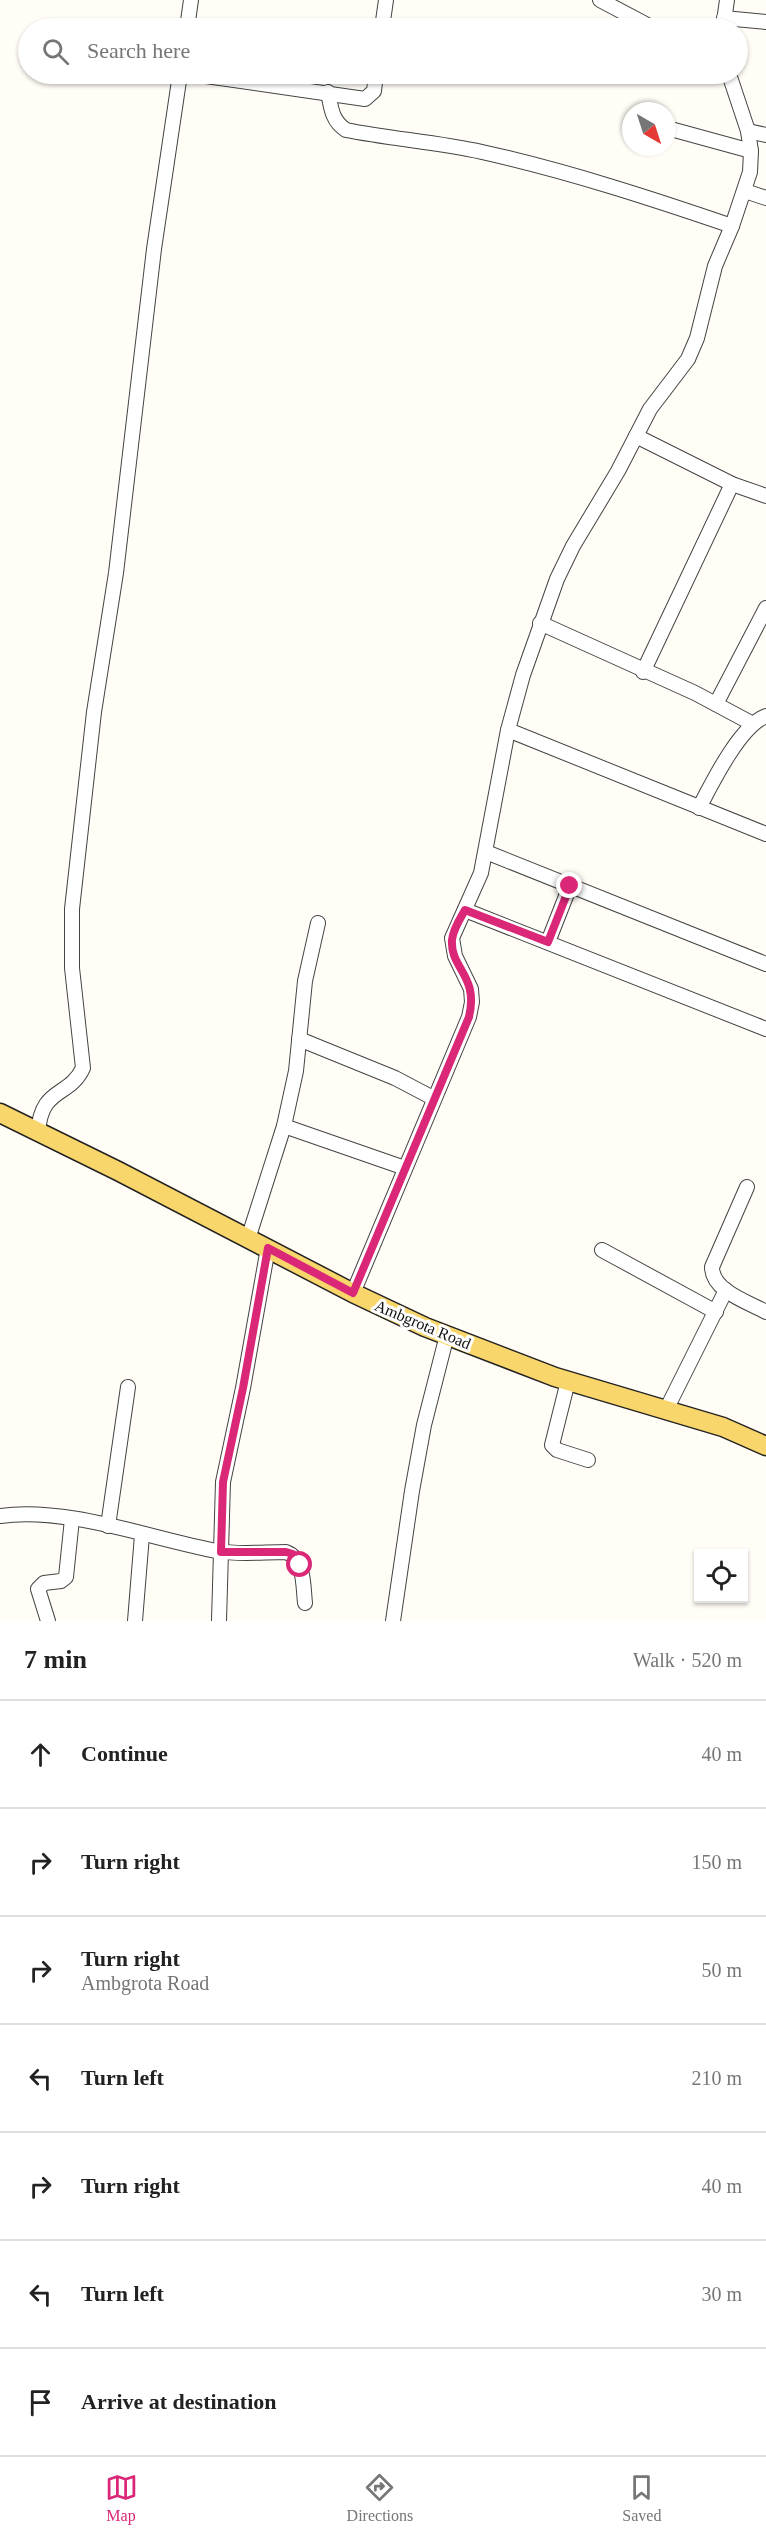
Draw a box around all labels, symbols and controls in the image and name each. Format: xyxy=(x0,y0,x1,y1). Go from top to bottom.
search box xyxy=(18,18,748,84)
icon: search xyxy=(39,35,72,68)
text: Search here xyxy=(87,38,190,63)
north arrow xyxy=(622,102,676,156)
route end xyxy=(556,872,582,898)
street label: Ambgrota Road xyxy=(372,1297,473,1353)
map controls xyxy=(694,1549,748,1603)
button: locate xyxy=(694,1549,748,1603)
route start xyxy=(286,1551,312,1577)
text: 7 min xyxy=(24,1645,87,1674)
text: Walk · 520 m xyxy=(633,1649,742,1671)
icon: ahead xyxy=(24,1738,57,1771)
text: Continue xyxy=(81,1741,168,1766)
text: 40 m xyxy=(701,1743,742,1765)
icon: right xyxy=(24,1846,57,1879)
text: Turn right xyxy=(81,1849,180,1874)
text: 150 m xyxy=(691,1851,742,1873)
text: Turn right xyxy=(81,1946,180,1971)
icon: right xyxy=(24,1954,57,1987)
text: 50 m xyxy=(701,1959,742,1981)
text: Ambgrota Road xyxy=(81,1972,209,1994)
icon: left xyxy=(24,2062,57,2095)
text: Turn left xyxy=(81,2065,164,2090)
text: 210 m xyxy=(691,2067,742,2089)
icon: right xyxy=(24,2170,57,2203)
text: Turn right xyxy=(81,2173,180,2198)
text: 40 m xyxy=(701,2175,742,2197)
icon: left xyxy=(24,2278,57,2311)
text: Turn left xyxy=(81,2281,164,2306)
text: 30 m xyxy=(701,2283,742,2305)
icon: arrive xyxy=(24,2386,57,2419)
text: Arrive at destination xyxy=(81,2389,277,2414)
tab: Map xyxy=(105,2471,138,2525)
tab: Directions xyxy=(347,2471,413,2525)
tab: Saved xyxy=(622,2471,661,2525)

